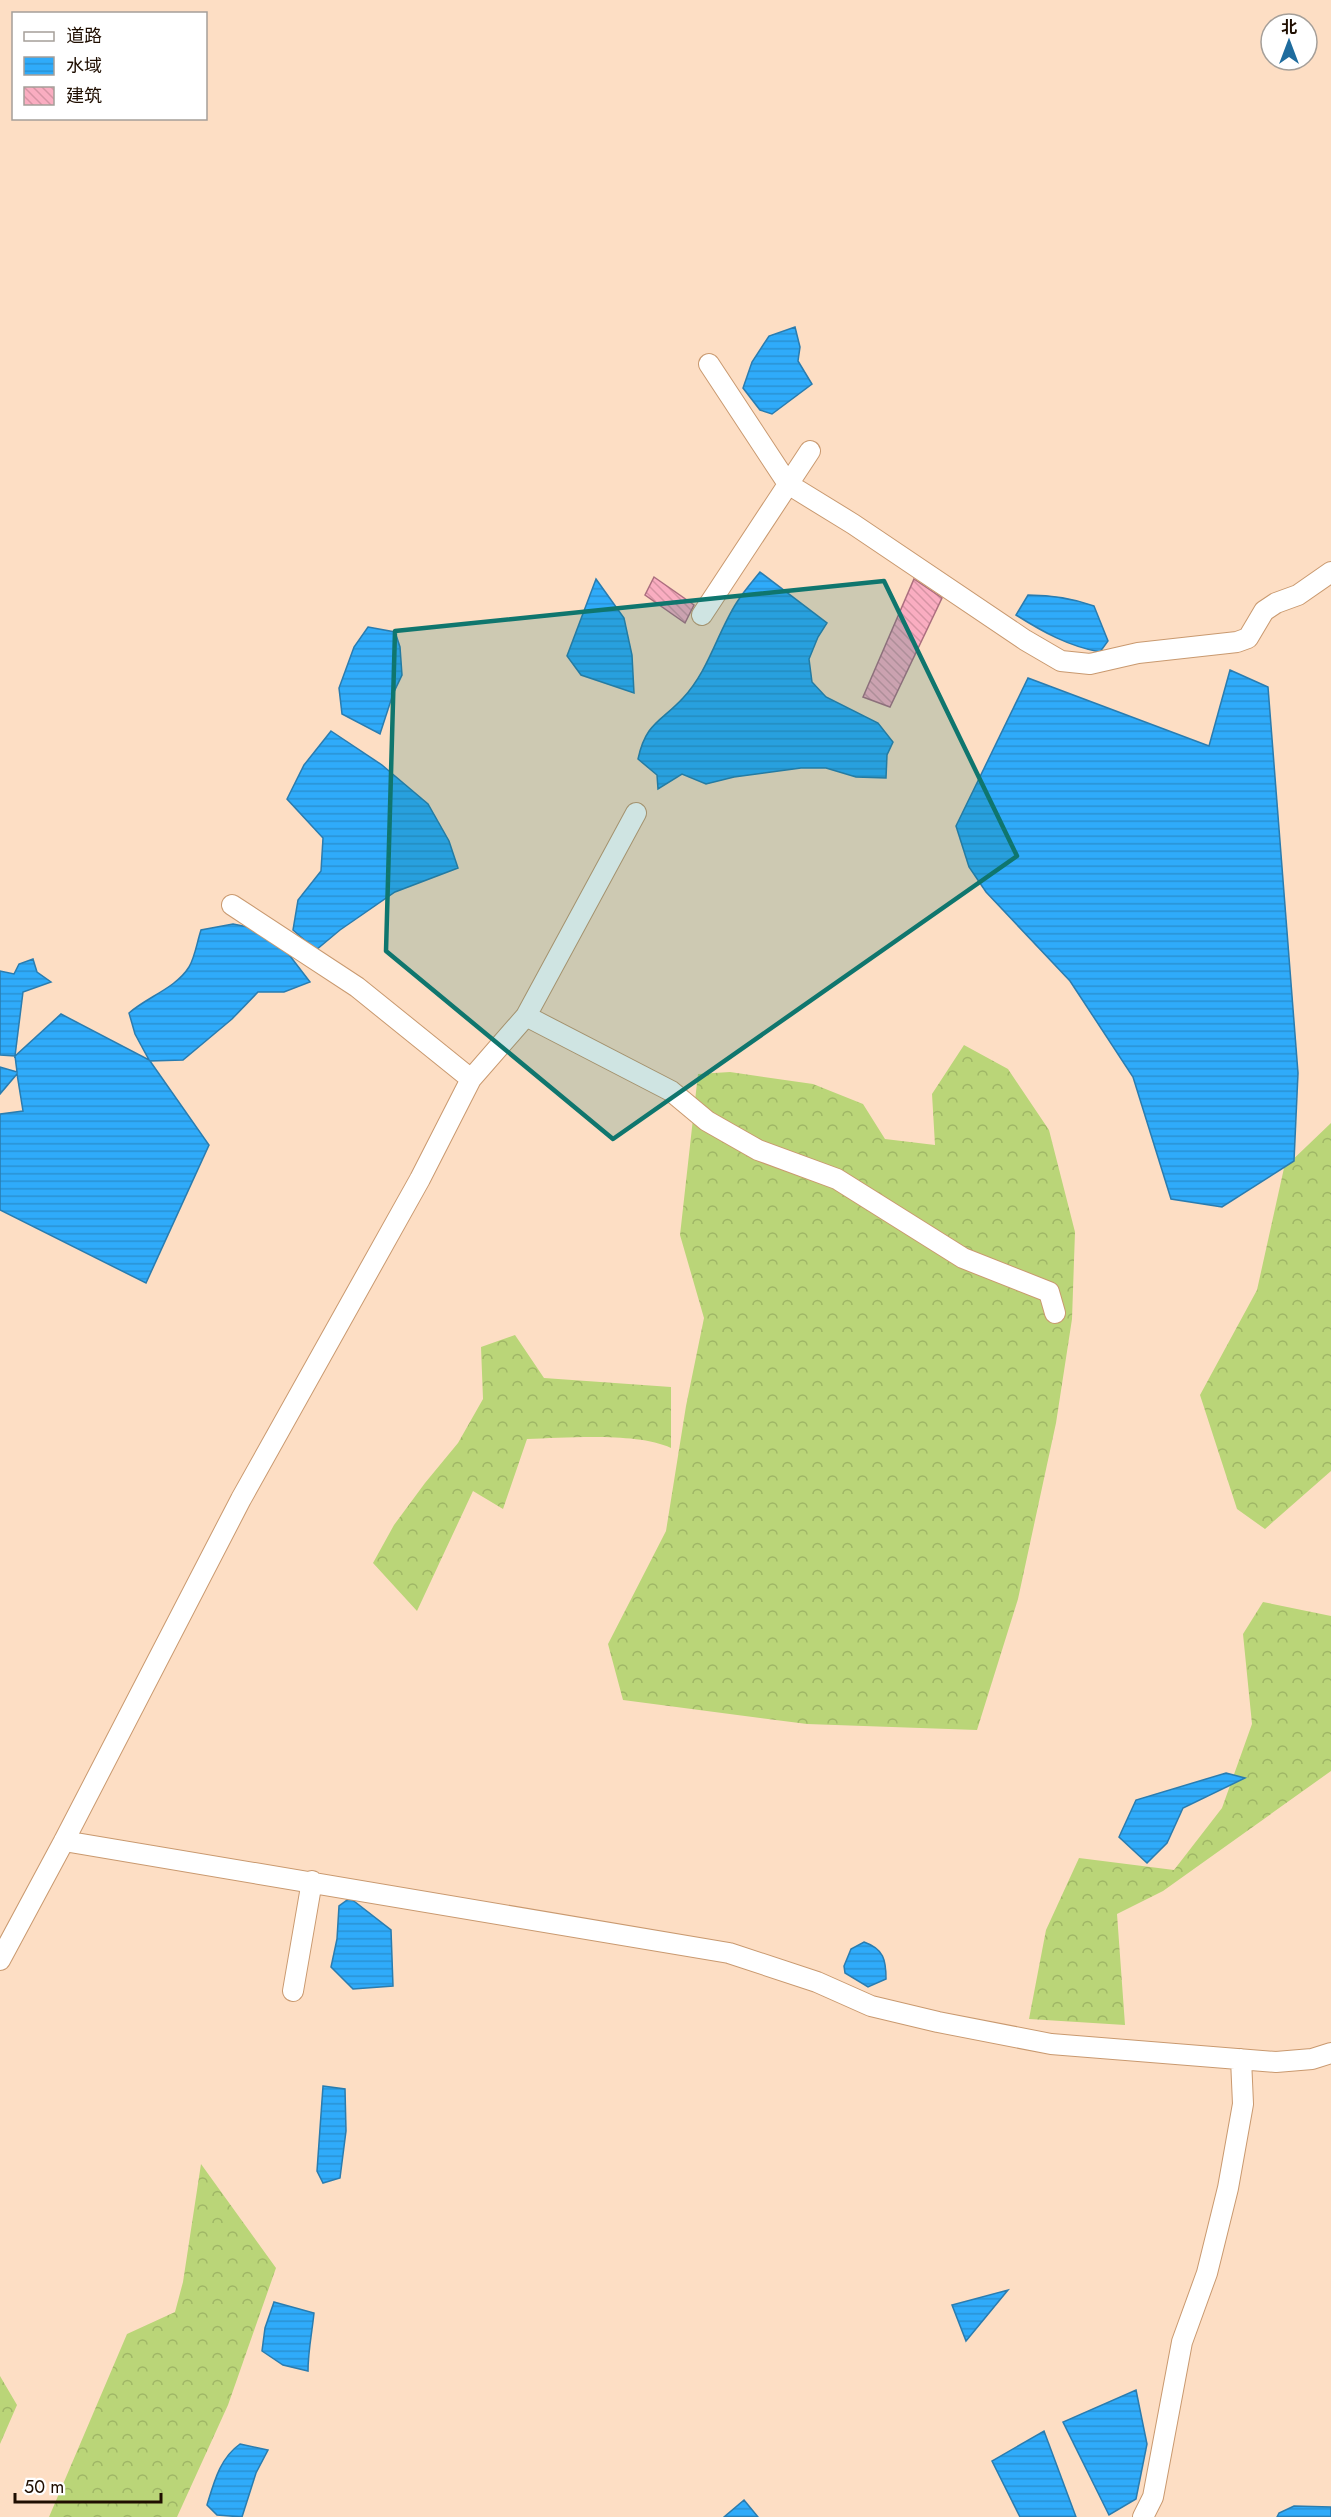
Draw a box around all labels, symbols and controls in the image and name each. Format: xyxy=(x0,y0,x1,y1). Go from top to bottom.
legend xyxy=(12,12,207,120)
north arrow xyxy=(1259,12,1319,72)
text: 北 xyxy=(1281,16,1297,39)
text: 道路 xyxy=(66,23,102,49)
text: 水域 xyxy=(66,53,102,79)
text: 建筑 xyxy=(66,83,102,109)
scale bar xyxy=(15,2466,160,2504)
text: 50 m xyxy=(24,2474,64,2500)

